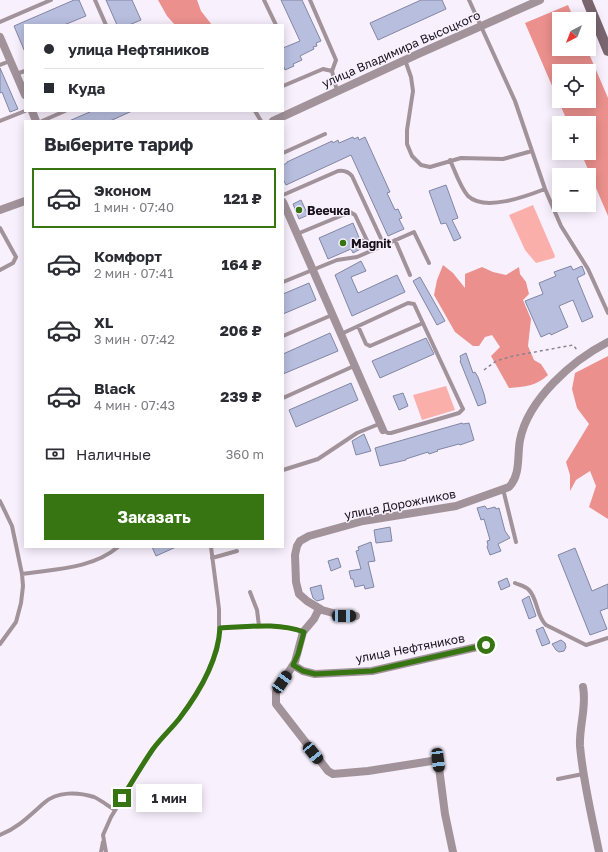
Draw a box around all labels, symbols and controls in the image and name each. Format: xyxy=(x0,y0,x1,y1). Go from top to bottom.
street label: улица Владимира Высоцкого xyxy=(319,7,483,91)
north arrow xyxy=(552,12,596,56)
map controls xyxy=(552,12,596,212)
text: улица Нефтяников xyxy=(68,40,209,58)
button: locate xyxy=(552,64,596,108)
text: Куда xyxy=(68,79,105,97)
button: + xyxy=(552,116,596,160)
text: Выберите тариф xyxy=(44,133,193,155)
button: − xyxy=(552,168,596,212)
icon: car xyxy=(46,180,82,216)
text: Эконом xyxy=(94,181,151,199)
text: 121 ₽ xyxy=(224,189,262,207)
text: 1 мин · 07:40 xyxy=(94,199,174,215)
place label: Веечка xyxy=(307,203,350,218)
marker: Веечка xyxy=(294,205,304,215)
place label: Magnit xyxy=(351,236,392,251)
marker: Magnit xyxy=(338,238,348,248)
icon: car xyxy=(46,246,82,282)
text: Комфорт xyxy=(94,247,162,265)
text: 164 ₽ xyxy=(221,255,262,273)
text: 2 мин · 07:41 xyxy=(94,265,174,281)
icon: car xyxy=(46,312,82,348)
text: XL xyxy=(94,313,113,331)
text: 206 ₽ xyxy=(220,321,262,339)
text: 3 мин · 07:42 xyxy=(94,331,175,347)
icon: car xyxy=(46,378,82,414)
text: Black xyxy=(94,379,136,397)
text: 239 ₽ xyxy=(220,387,262,405)
text: 4 мин · 07:43 xyxy=(94,397,175,413)
icon: cash xyxy=(44,443,66,465)
text: Наличные xyxy=(76,445,151,463)
text: 360 m xyxy=(226,446,264,462)
street label: улица Дорожников xyxy=(343,486,457,522)
button: Заказать xyxy=(44,494,264,540)
car xyxy=(332,610,356,622)
street label: улица Нефтяников xyxy=(354,630,466,666)
route start xyxy=(477,636,495,654)
car xyxy=(270,669,294,695)
car xyxy=(301,740,325,766)
car xyxy=(431,747,445,773)
callout: 1 мин xyxy=(136,784,202,812)
route end xyxy=(113,789,131,807)
text: 1 мин xyxy=(151,790,187,806)

